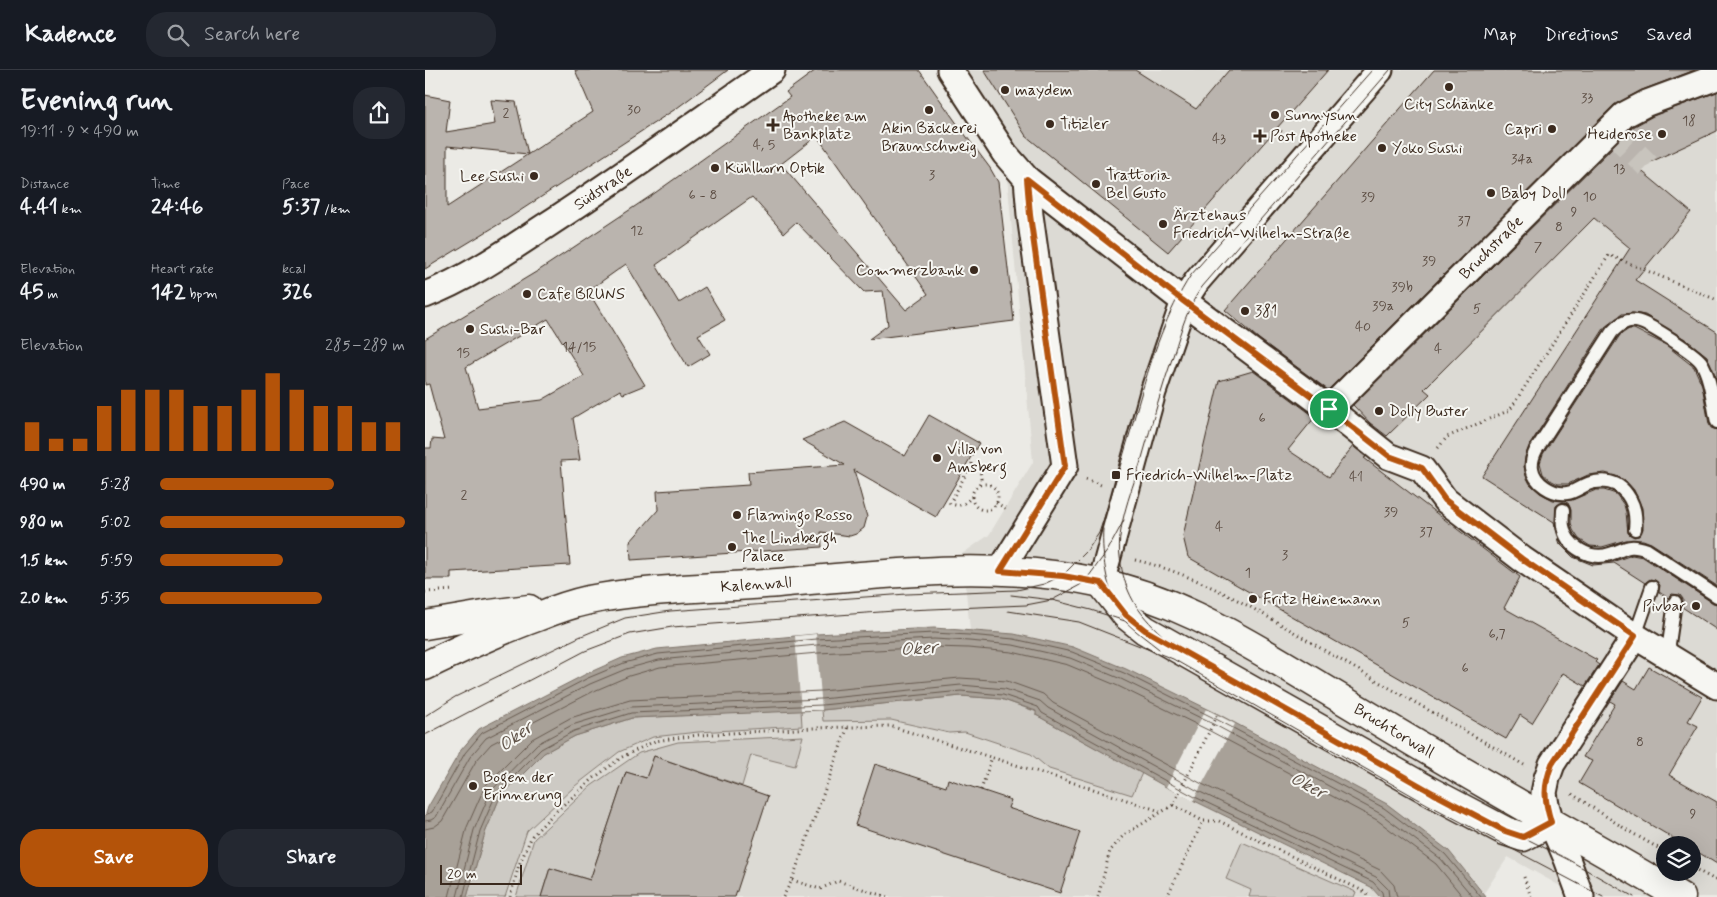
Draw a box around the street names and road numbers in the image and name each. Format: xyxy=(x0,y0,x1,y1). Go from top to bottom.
street label: Südstraße xyxy=(570,161,636,215)
street label: Bruchstraße xyxy=(1455,211,1528,284)
street label: Kalenwall xyxy=(720,571,793,597)
street label: Bruchtorwall xyxy=(1350,698,1438,763)

